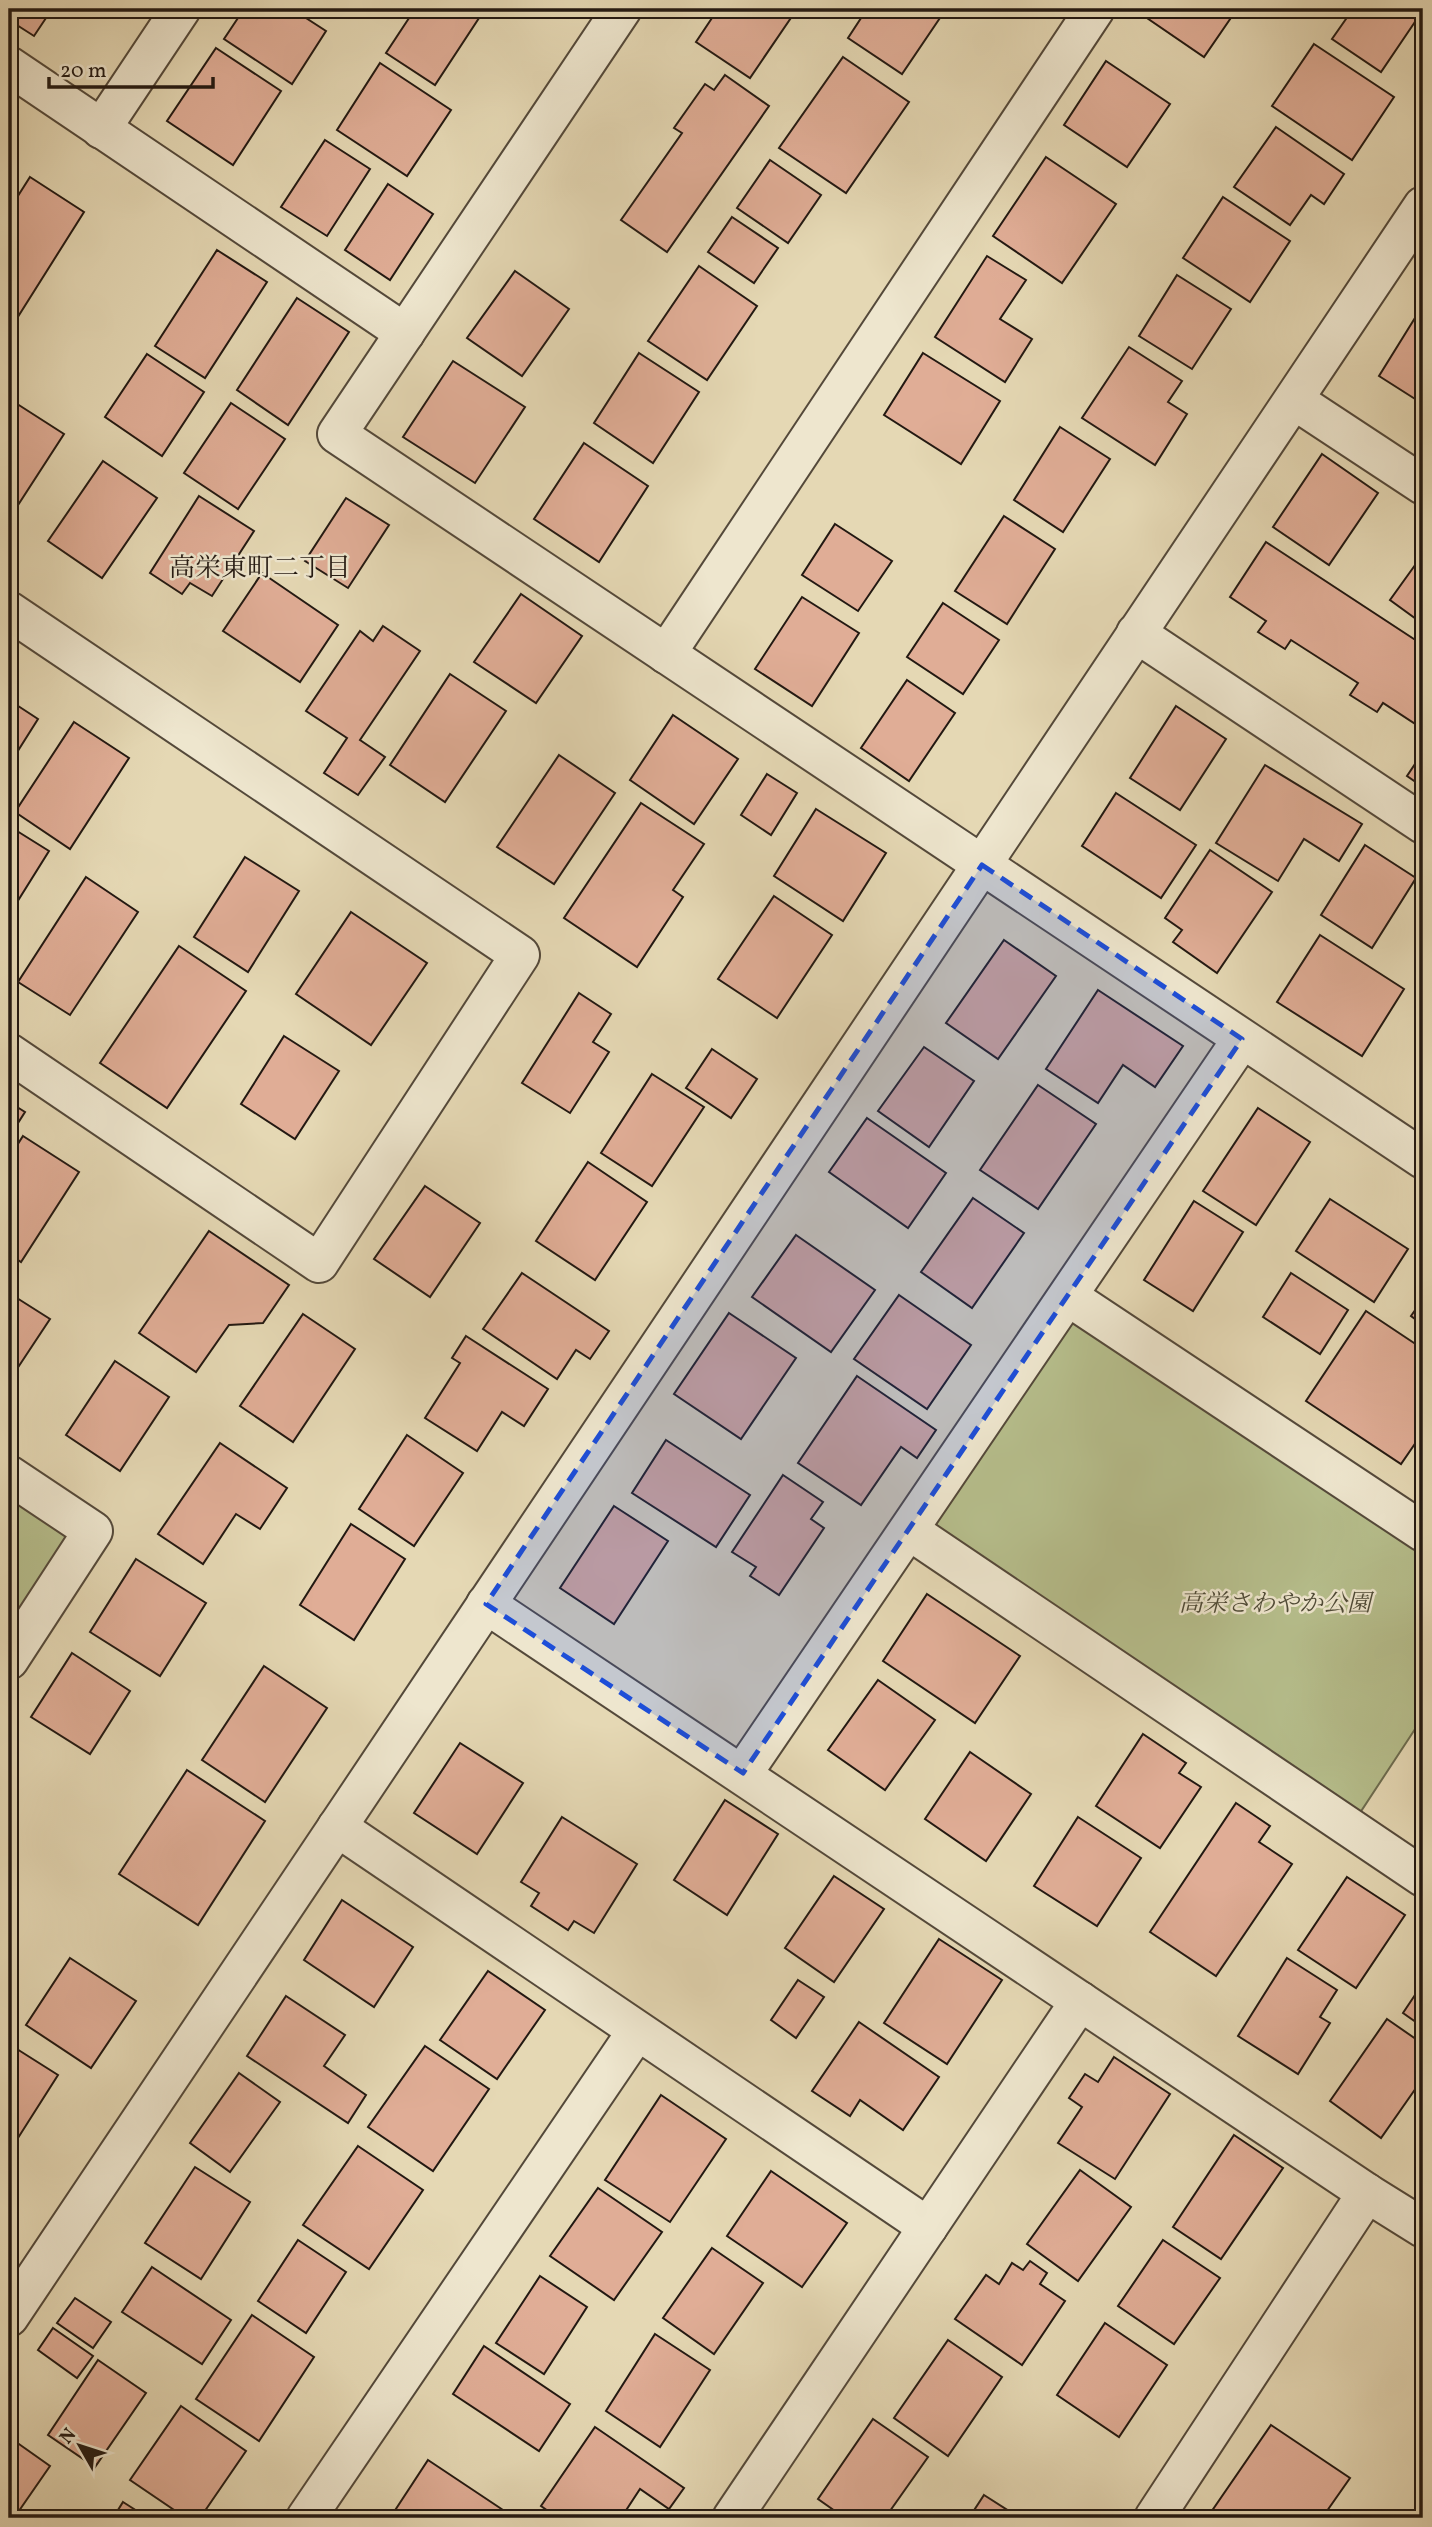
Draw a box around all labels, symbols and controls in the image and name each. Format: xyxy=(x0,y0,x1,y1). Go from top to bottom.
scale bar xyxy=(49,46,214,90)
text: 20 m xyxy=(60,57,106,86)
district label: 高栄東町二丁目 xyxy=(169,551,351,587)
park label: 高栄さわやか公園 xyxy=(1179,1588,1375,1622)
north arrow xyxy=(46,2412,116,2482)
text: N xyxy=(54,2423,83,2450)

